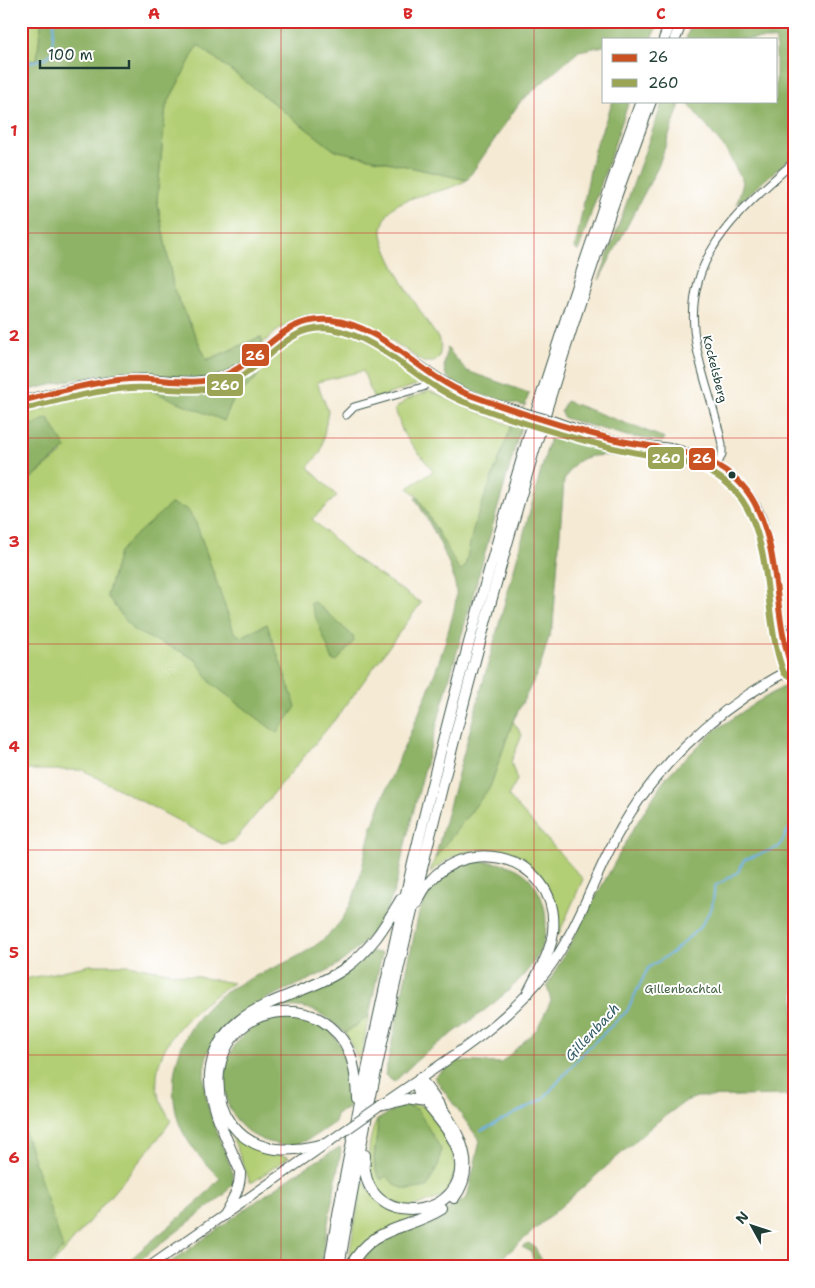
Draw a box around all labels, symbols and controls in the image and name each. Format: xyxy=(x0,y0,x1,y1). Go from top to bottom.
text: A xyxy=(148,3,160,24)
text: B xyxy=(403,3,413,24)
text: C xyxy=(656,3,666,24)
scale bar xyxy=(40,38,129,70)
legend xyxy=(602,38,778,102)
text: 100 m xyxy=(48,45,93,65)
text: 26 xyxy=(648,47,668,67)
text: 260 xyxy=(648,73,678,93)
text: 1 xyxy=(10,120,18,141)
text: 2 xyxy=(8,325,20,346)
street label: Kockelsberg xyxy=(699,334,731,404)
line badge: 26 xyxy=(241,343,270,367)
text: 26 xyxy=(245,346,265,364)
line badge: 260 xyxy=(206,373,244,397)
text: 260 xyxy=(210,376,240,394)
line badge: 260 xyxy=(647,446,685,470)
line badge: 26 xyxy=(688,447,716,471)
text: 260 xyxy=(651,449,681,467)
text: 26 xyxy=(692,449,712,467)
unlabelled marker xyxy=(727,470,737,480)
text: 3 xyxy=(8,531,20,552)
text: 4 xyxy=(8,736,20,757)
text: 5 xyxy=(9,942,19,963)
park label: Gillenbachtal xyxy=(644,981,722,997)
water label: Gillenbach xyxy=(561,999,623,1065)
text: 6 xyxy=(8,1147,20,1168)
north arrow xyxy=(728,1200,778,1250)
text: N xyxy=(732,1208,753,1228)

